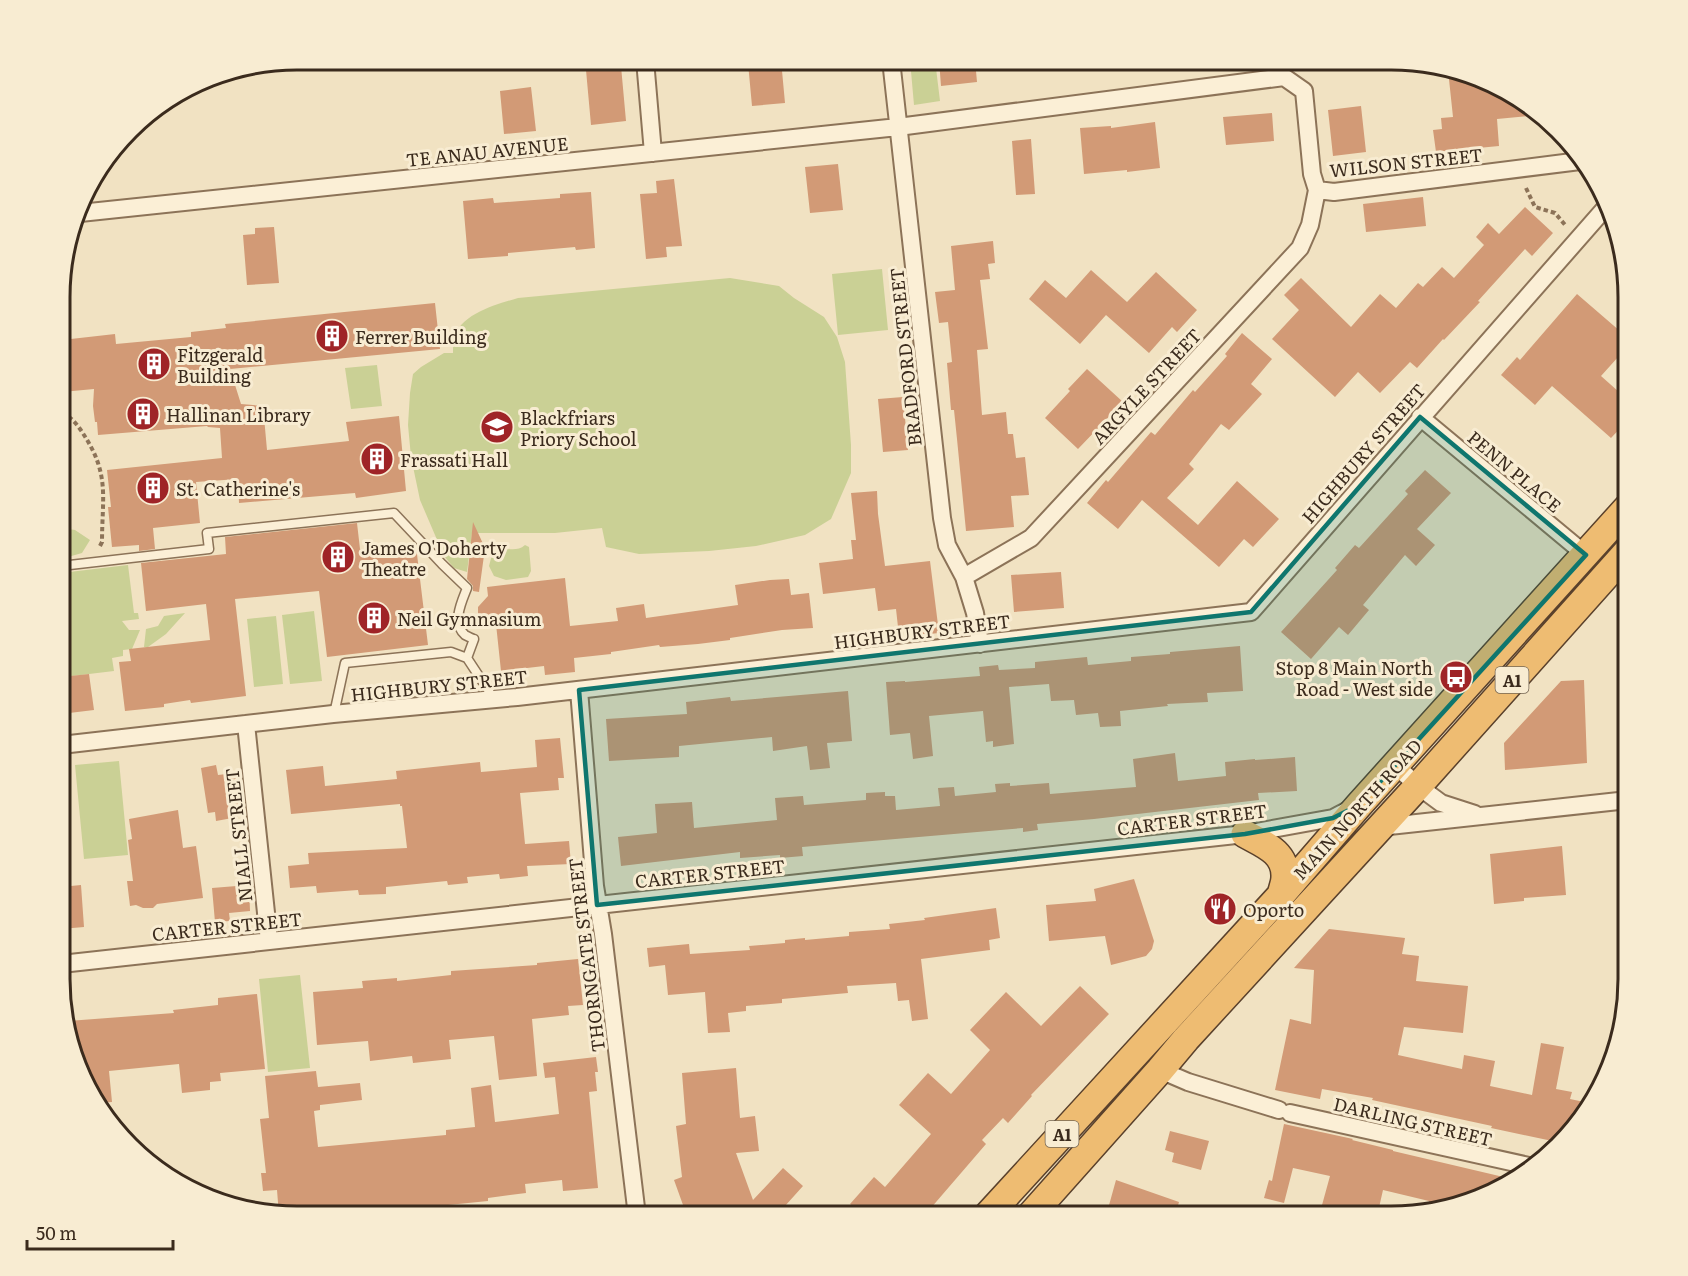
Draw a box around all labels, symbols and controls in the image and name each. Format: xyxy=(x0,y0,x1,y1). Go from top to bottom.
street label: TE ANAU AVENUE xyxy=(405,129,569,173)
street label: WILSON STREET xyxy=(1328,141,1484,183)
street label: BRADFORD STREET xyxy=(882,266,928,448)
building icon: Ferrer Building xyxy=(314,318,350,354)
street label: ARGYLE STREET xyxy=(1085,322,1207,450)
place label: Ferrer Building xyxy=(355,323,488,350)
place label: Fitzgerald Building xyxy=(177,341,263,389)
building icon: Fitzgerald Building xyxy=(136,346,172,382)
street label: HIGHBURY STREET xyxy=(1295,377,1431,529)
building icon: Hallinan Library xyxy=(125,396,161,432)
place label: Hallinan Library xyxy=(166,401,311,428)
place label: Blackfriars Priory School xyxy=(520,404,636,452)
school or university icon: Blackfriars Priory School xyxy=(479,409,515,445)
street label: PENN PLACE xyxy=(1462,424,1568,518)
building icon: Frassati Hall xyxy=(359,441,395,477)
place label: Frassati Hall xyxy=(400,446,508,473)
building icon: St. Catherine's xyxy=(135,470,171,506)
place label: St. Catherine's xyxy=(176,475,300,502)
place label: James O'Doherty Theatre xyxy=(361,534,507,582)
building icon: James O'Doherty Theatre xyxy=(320,539,356,575)
building icon: Neil Gymnasium xyxy=(356,600,392,636)
place label: Neil Gymnasium xyxy=(397,605,541,632)
street label: HIGHBURY STREET xyxy=(832,607,1012,655)
place label: Stop 8 Main North Road - West side xyxy=(1276,654,1433,702)
bus stop icon: Stop 8 Main North Road - West side xyxy=(1438,659,1474,695)
street label: HIGHBURY STREET xyxy=(349,662,529,708)
road number: A1 xyxy=(1496,667,1528,693)
street label: MAIN NORTH ROAD xyxy=(1286,732,1428,886)
street label: NIALL STREET xyxy=(218,767,258,903)
street label: CARTER STREET xyxy=(1115,796,1269,842)
street label: CARTER STREET xyxy=(634,852,786,894)
street label: THORNGATE STREET xyxy=(561,856,611,1054)
restaurant icon: Oporto xyxy=(1202,891,1238,927)
place label: Oporto xyxy=(1243,896,1304,923)
street label: CARTER STREET xyxy=(151,905,303,947)
street label: DARLING STREET xyxy=(1331,1090,1495,1152)
road number: A1 xyxy=(1046,1121,1078,1147)
scale bar xyxy=(27,1213,172,1251)
text: 50 m xyxy=(36,1219,77,1246)

